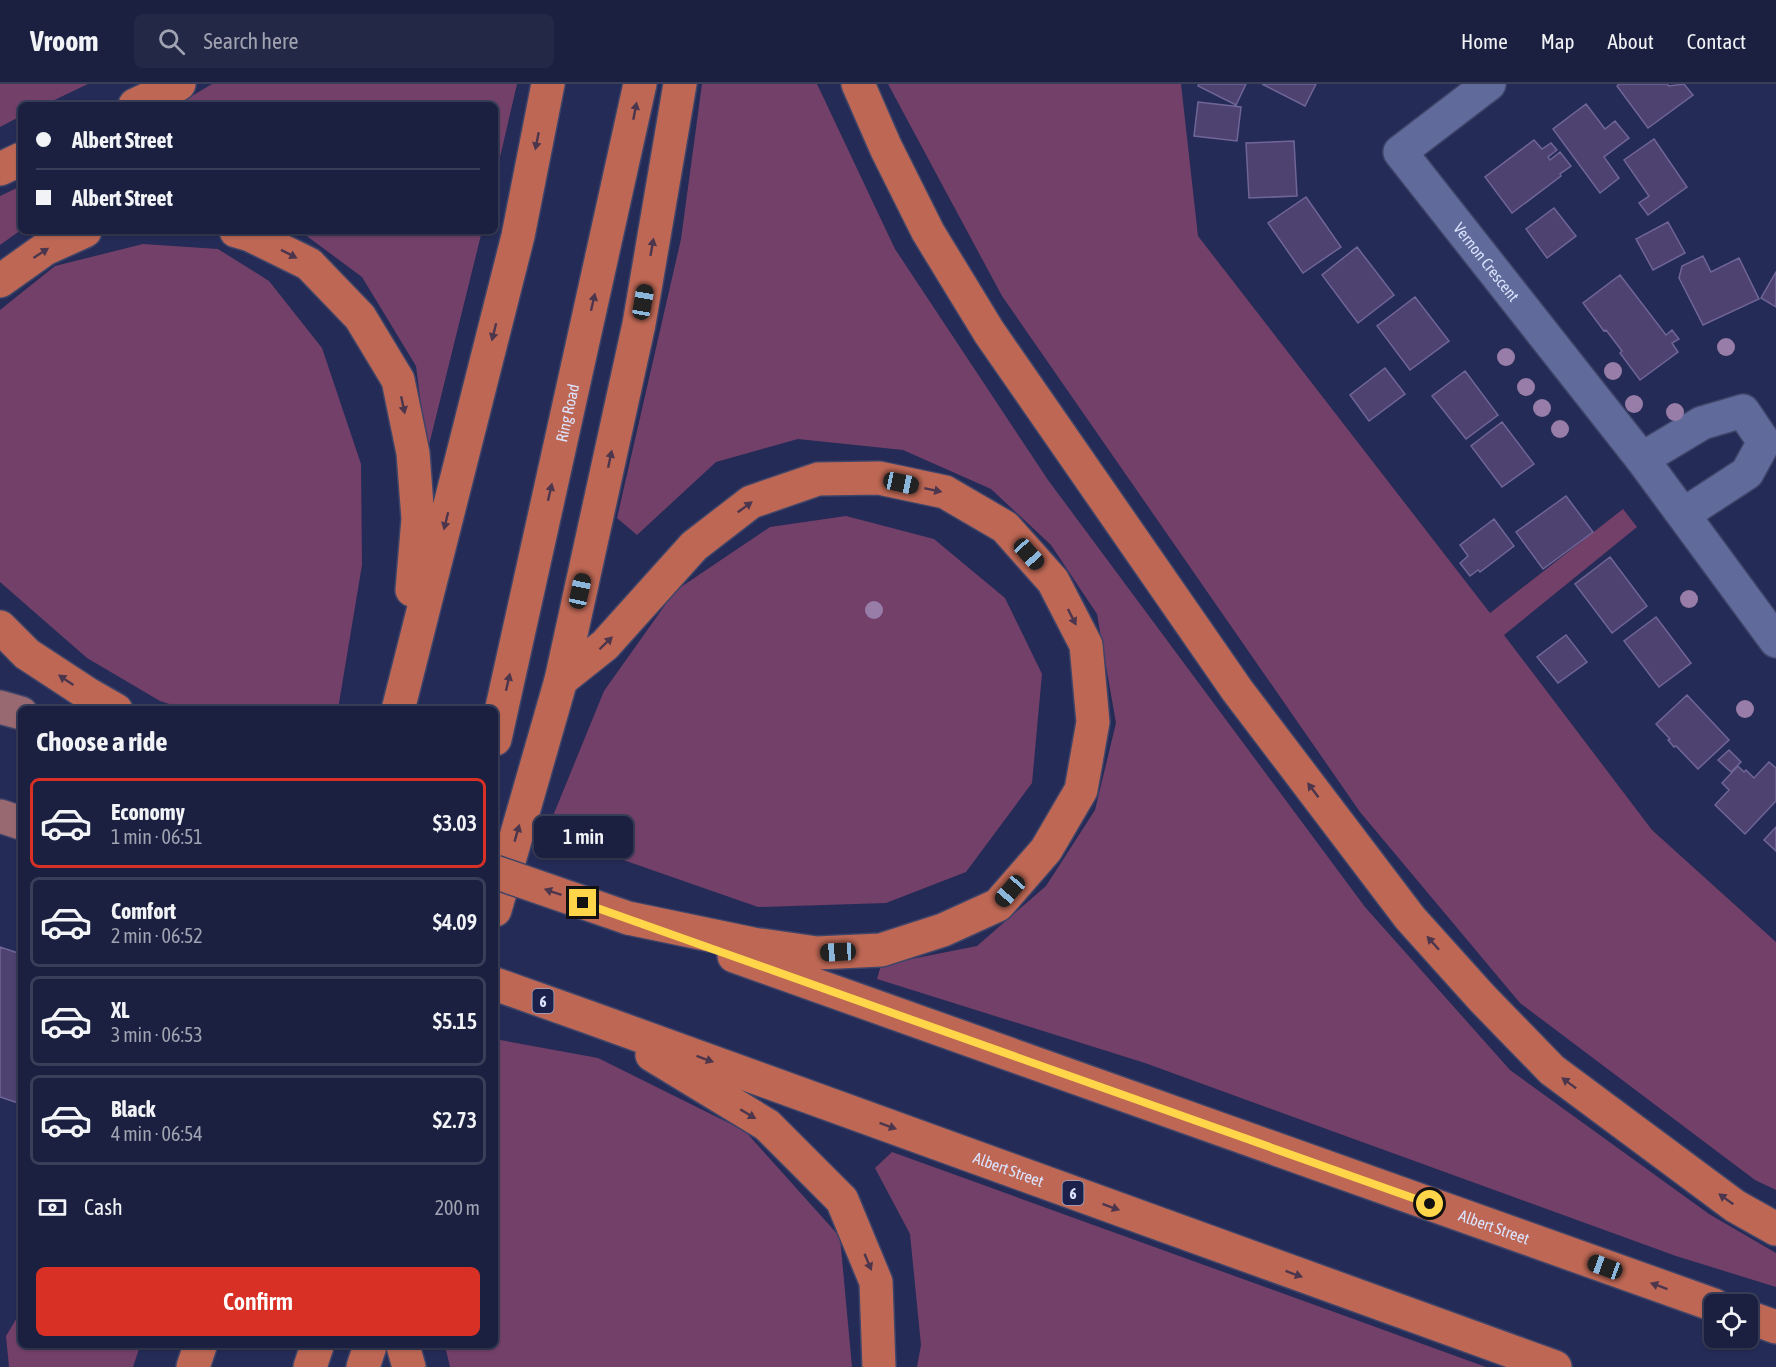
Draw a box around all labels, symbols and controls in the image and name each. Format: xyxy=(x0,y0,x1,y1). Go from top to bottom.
search box xyxy=(134,14,554,68)
text: Vroom xyxy=(30,25,98,57)
icon: search xyxy=(155,25,188,58)
text: Search here xyxy=(203,28,298,54)
text: Home xyxy=(1461,29,1508,53)
text: Map xyxy=(1541,29,1575,53)
text: About xyxy=(1608,29,1654,53)
text: Contact xyxy=(1687,29,1746,53)
one-way arrow xyxy=(631,102,640,121)
text: Albert Street xyxy=(72,127,173,153)
one-way arrow xyxy=(532,132,541,151)
text: Albert Street xyxy=(72,185,173,211)
street label: Vernon Crescent xyxy=(1450,219,1523,305)
one-way arrow xyxy=(648,237,657,256)
one-way arrow xyxy=(33,247,49,258)
one-way arrow xyxy=(281,249,298,259)
car xyxy=(631,283,655,321)
one-way arrow xyxy=(588,292,598,311)
one-way arrow xyxy=(489,323,498,341)
street label: Ring Road xyxy=(552,382,582,444)
one-way arrow xyxy=(399,396,408,415)
one-way arrow xyxy=(605,449,615,468)
car xyxy=(882,470,920,496)
one-way arrow xyxy=(546,483,556,501)
one-way arrow xyxy=(924,486,943,495)
one-way arrow xyxy=(736,501,752,513)
one-way arrow xyxy=(440,511,450,530)
car xyxy=(1010,535,1048,573)
car xyxy=(567,572,593,610)
one-way arrow xyxy=(1067,609,1077,626)
one-way arrow xyxy=(598,636,612,650)
one-way arrow xyxy=(504,673,513,692)
one-way arrow xyxy=(58,675,74,686)
text: Choose a ride xyxy=(36,726,168,757)
one-way arrow xyxy=(1307,782,1319,798)
icon: car xyxy=(39,796,93,850)
text: Economy xyxy=(111,799,185,825)
text: $3.03 xyxy=(433,810,477,836)
callout: 1 min xyxy=(534,816,632,858)
one-way arrow xyxy=(513,824,522,842)
text: 1 min · 06:51 xyxy=(111,825,203,848)
text: 1 min xyxy=(563,825,604,848)
car xyxy=(991,872,1029,910)
one-way arrow xyxy=(543,886,561,896)
route end xyxy=(569,889,596,916)
icon: car xyxy=(39,895,93,949)
text: Comfort xyxy=(111,898,176,924)
text: $4.09 xyxy=(433,909,477,935)
text: 2 min · 06:52 xyxy=(111,924,203,947)
one-way arrow xyxy=(1427,936,1440,951)
car xyxy=(820,942,856,962)
road number: 6 xyxy=(532,989,554,1013)
icon: car xyxy=(39,994,93,1048)
text: XL xyxy=(111,997,129,1023)
text: $5.15 xyxy=(433,1008,477,1034)
text: 3 min · 06:53 xyxy=(111,1023,203,1046)
one-way arrow xyxy=(696,1055,714,1065)
one-way arrow xyxy=(1562,1077,1577,1089)
icon: car xyxy=(39,1093,93,1147)
text: Black xyxy=(111,1096,155,1122)
text: $2.73 xyxy=(433,1107,477,1133)
one-way arrow xyxy=(740,1108,757,1119)
one-way arrow xyxy=(880,1121,898,1131)
text: 4 min · 06:54 xyxy=(111,1122,203,1145)
street label: Albert Street xyxy=(971,1148,1047,1190)
road number: 6 xyxy=(1062,1181,1084,1205)
route start xyxy=(1416,1190,1443,1217)
icon: cash xyxy=(36,1191,69,1224)
one-way arrow xyxy=(1718,1193,1734,1205)
text: Cash xyxy=(84,1194,123,1220)
text: 200 m xyxy=(435,1196,480,1219)
one-way arrow xyxy=(1102,1203,1120,1213)
street label: Albert Street xyxy=(1457,1206,1532,1248)
car xyxy=(1585,1252,1625,1282)
one-way arrow xyxy=(864,1253,873,1271)
button: Confirm xyxy=(36,1267,480,1336)
one-way arrow xyxy=(1286,1269,1304,1279)
one-way arrow xyxy=(1650,1280,1668,1290)
map controls xyxy=(1704,1294,1758,1348)
button: locate xyxy=(1704,1294,1758,1348)

